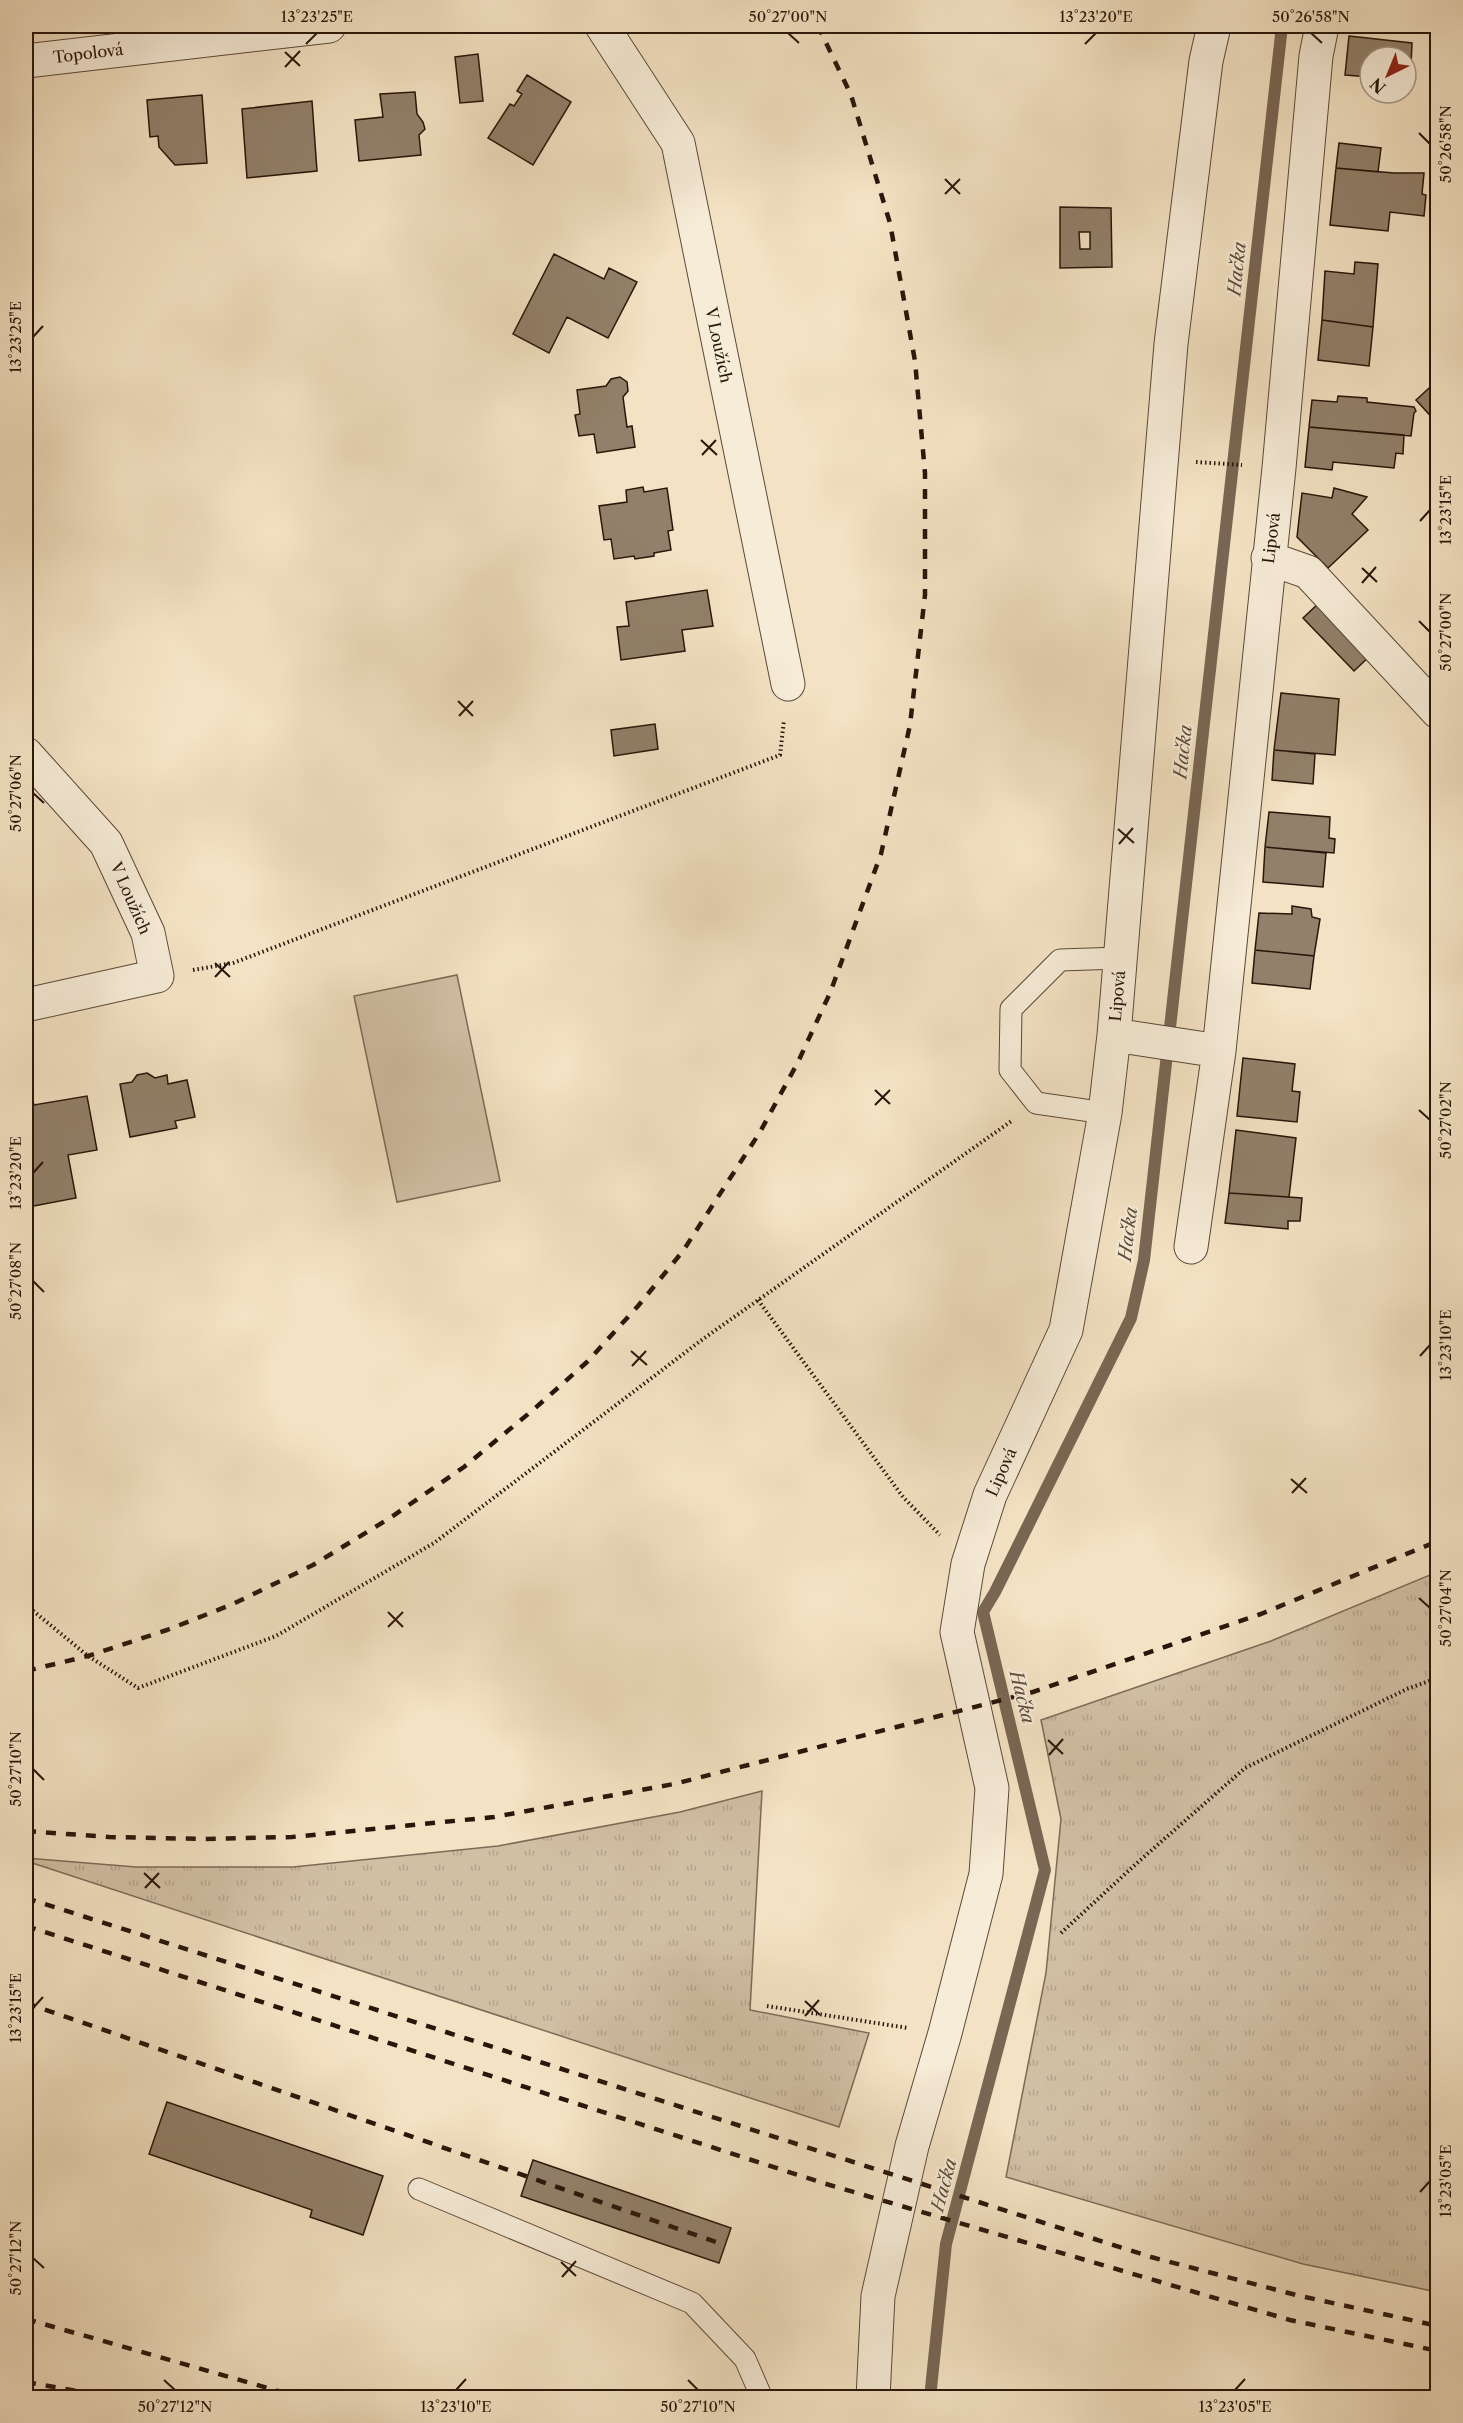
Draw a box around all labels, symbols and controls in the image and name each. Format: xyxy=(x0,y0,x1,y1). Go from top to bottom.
text: 13°23'25"E xyxy=(281,7,353,26)
text: 50°27'00"N xyxy=(749,7,827,26)
text: 13°23'20"E xyxy=(1059,7,1133,26)
text: 50°26'58"N xyxy=(1272,7,1350,26)
street label: Topolová xyxy=(52,39,125,67)
north arrow xyxy=(1358,45,1418,105)
text: N xyxy=(1366,74,1390,98)
text: 50°26'58"N xyxy=(1436,105,1455,183)
water label: Hačka xyxy=(1223,241,1251,299)
text: 13°23'25"E xyxy=(6,301,25,373)
street label: V Loužích xyxy=(701,304,737,385)
text: 13°23'15"E xyxy=(1436,475,1455,545)
street label: Lipová xyxy=(1258,511,1284,565)
text: 50°27'00"N xyxy=(1436,593,1455,671)
water label: Hačka xyxy=(1169,724,1197,782)
text: 50°27'06"N xyxy=(6,754,25,832)
street label: V Loužích xyxy=(106,858,156,937)
street label: Lipová xyxy=(1105,969,1129,1022)
text: 50°27'02"N xyxy=(1436,1081,1455,1159)
text: 13°23'20"E xyxy=(6,1136,25,1210)
water label: Hačka xyxy=(1114,1205,1142,1264)
text: 50°27'08"N xyxy=(6,1242,25,1320)
text: 13°23'10"E xyxy=(1436,1309,1455,1381)
street label: Lipová xyxy=(981,1444,1021,1499)
text: 50°27'04"N xyxy=(1436,1569,1455,1647)
water label: Hačka xyxy=(1004,1666,1039,1726)
text: 50°27'10"N xyxy=(6,1731,25,1807)
text: 13°23'15"E xyxy=(6,1973,25,2043)
text: 13°23'05"E xyxy=(1436,2144,1455,2218)
water label: Hačka xyxy=(926,2156,962,2216)
text: 50°27'12"N xyxy=(6,2221,25,2295)
text: 50°27'12"N xyxy=(138,2397,212,2416)
text: 13°23'10"E xyxy=(420,2397,492,2416)
text: 50°27'10"N xyxy=(660,2397,736,2416)
text: 13°23'05"E xyxy=(1198,2397,1272,2416)

